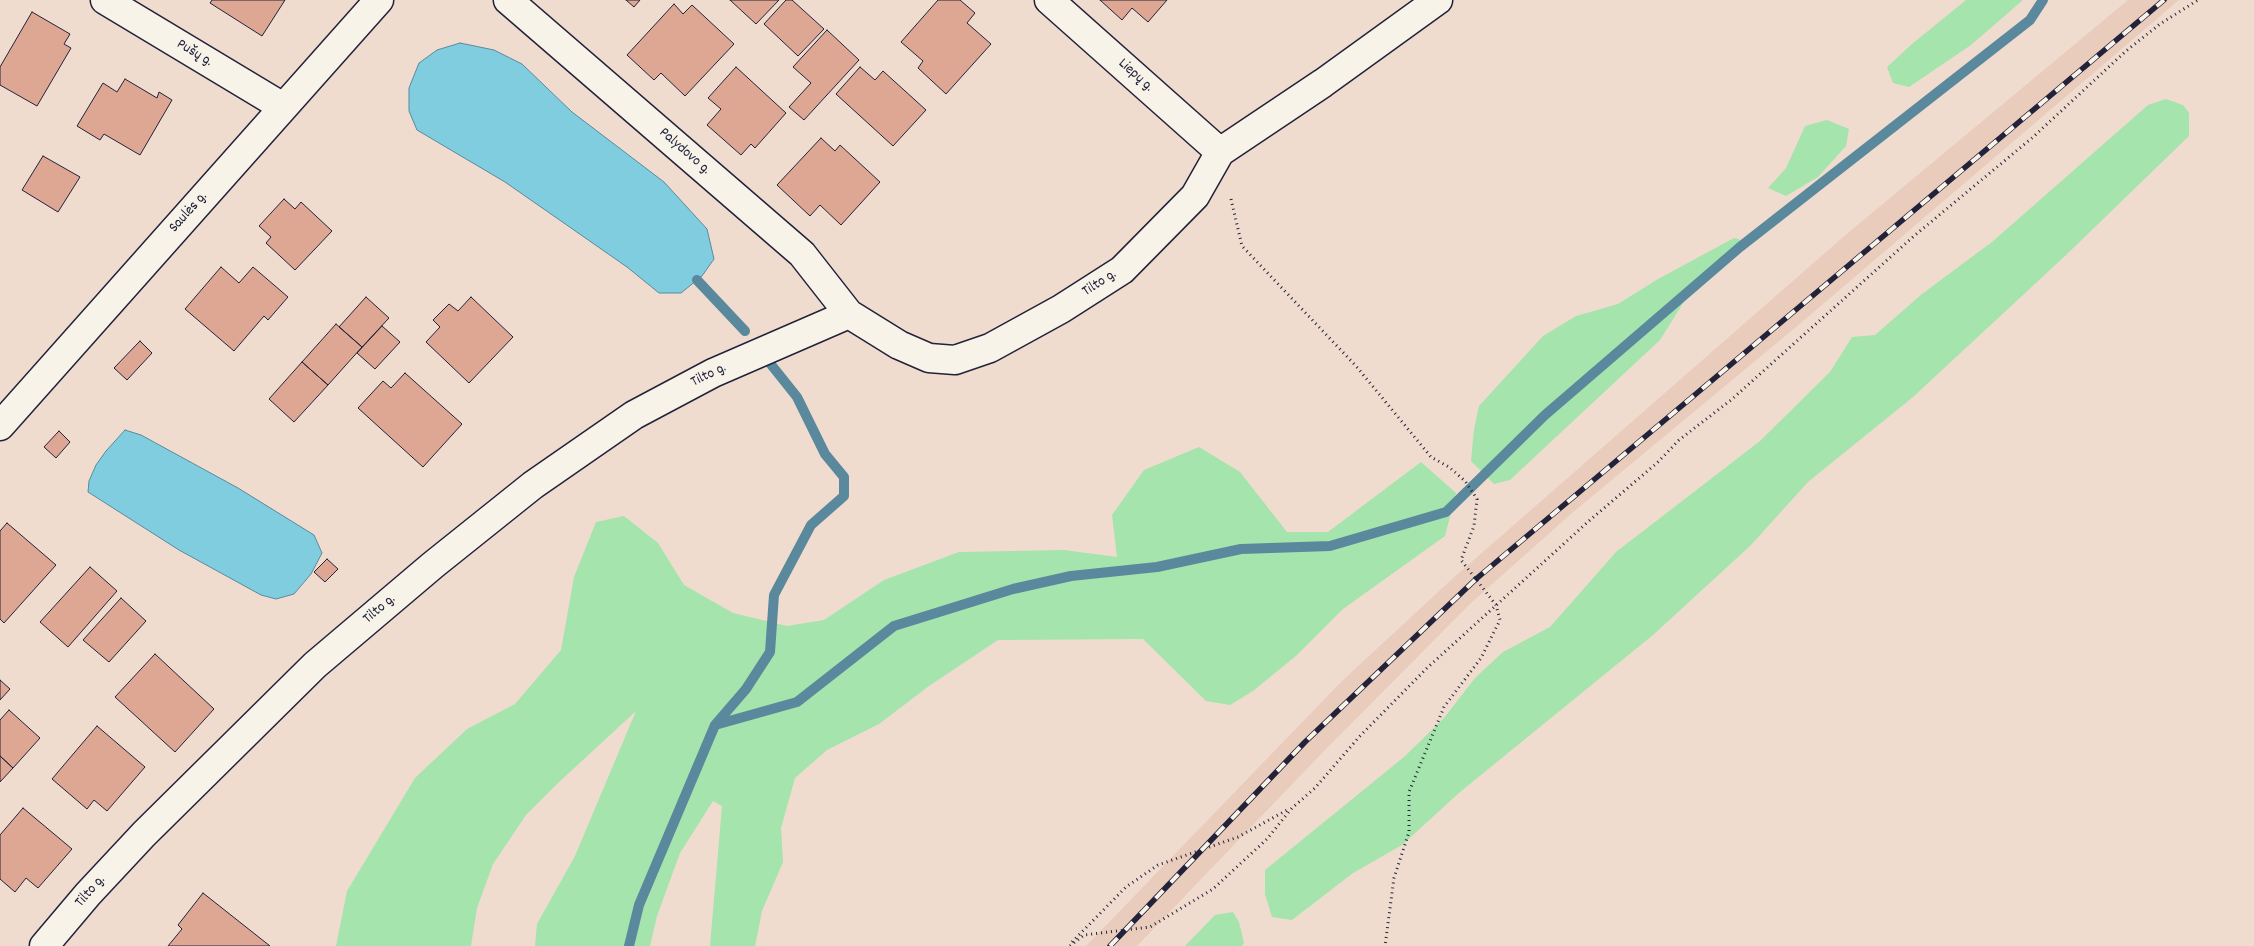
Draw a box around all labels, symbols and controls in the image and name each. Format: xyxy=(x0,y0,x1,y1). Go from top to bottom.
street label: Pušų g. xyxy=(173,36,215,72)
street label: Liepų g. xyxy=(1114,55,1156,97)
street label: Palydovo g. xyxy=(654,125,714,179)
street label: Saulės g. xyxy=(166,189,212,237)
street label: Tilto g. xyxy=(1080,266,1120,302)
street label: Tilto g. xyxy=(688,360,730,392)
street label: Tilto g. xyxy=(360,591,400,629)
street label: Tilto g. xyxy=(72,872,110,912)

